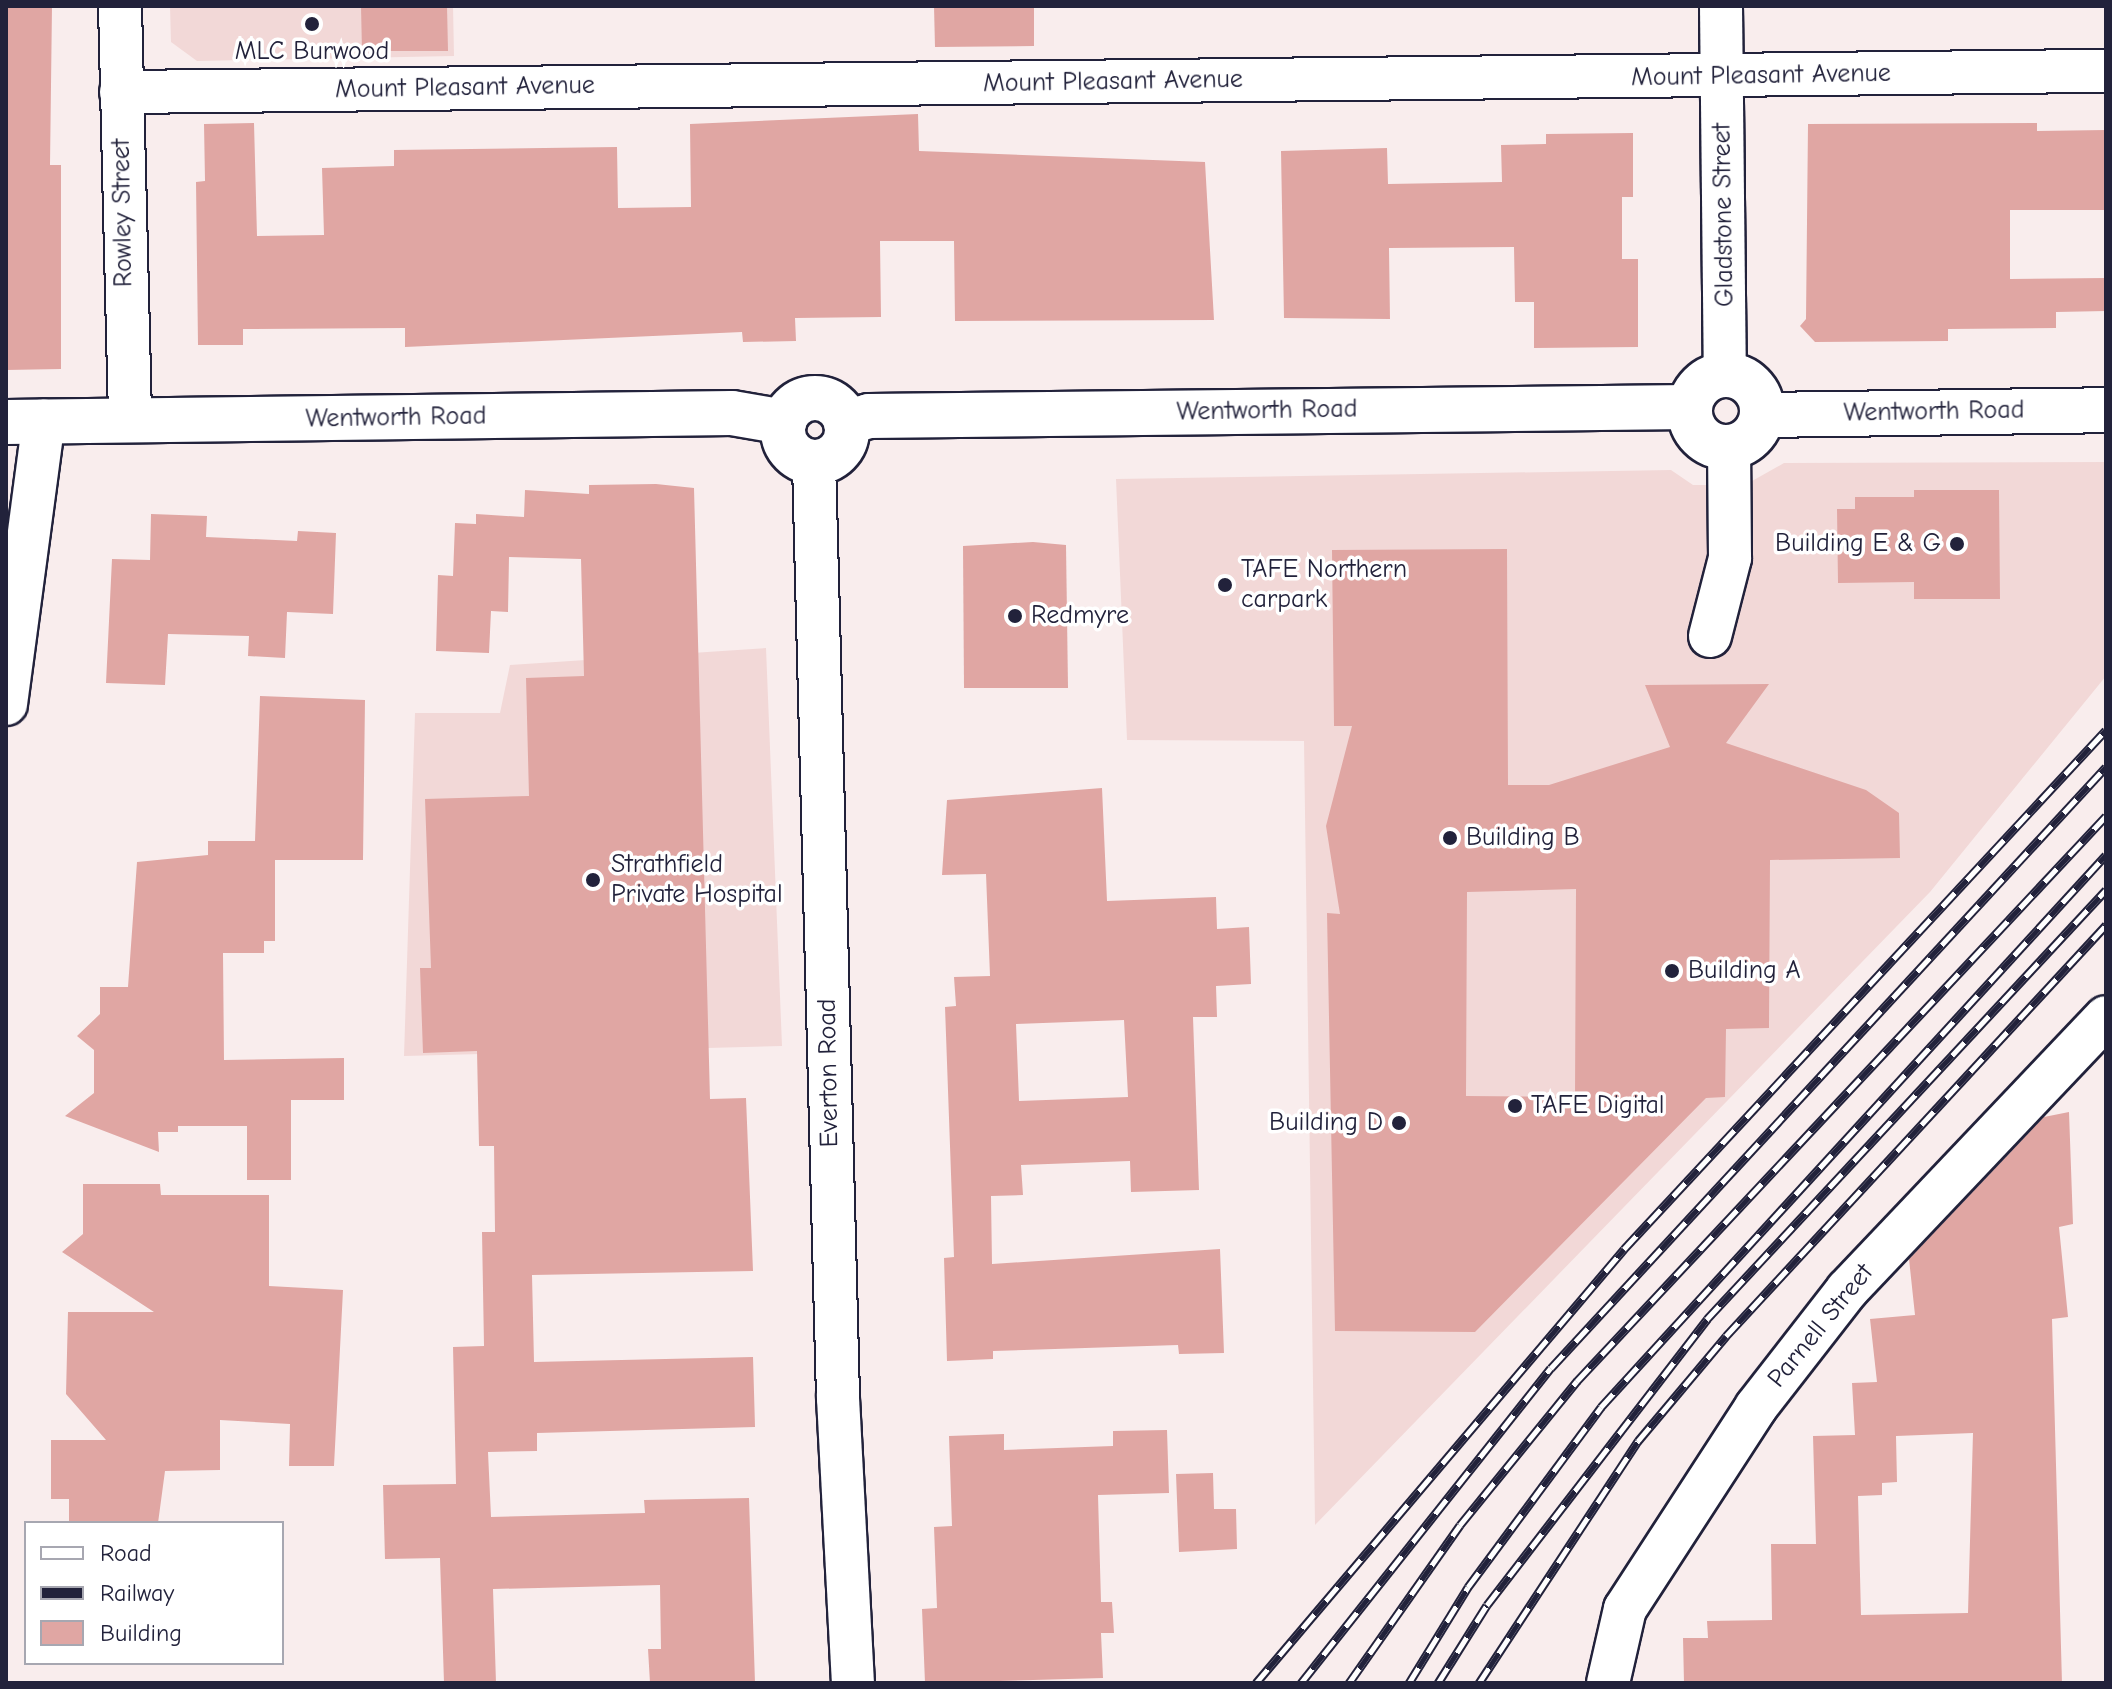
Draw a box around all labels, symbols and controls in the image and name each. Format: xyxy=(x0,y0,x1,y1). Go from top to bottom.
marker: MLC Burwood xyxy=(303,15,321,33)
place label: MLC Burwood xyxy=(235,36,389,68)
street label: Mount Pleasant Avenue xyxy=(1631,58,1891,94)
street label: Mount Pleasant Avenue xyxy=(983,64,1243,100)
street label: Mount Pleasant Avenue xyxy=(335,70,595,106)
street label: Gladstone Street xyxy=(1707,123,1741,307)
street label: Rowley Street xyxy=(106,139,140,287)
street label: Wentworth Road xyxy=(1176,394,1358,428)
street label: Wentworth Road xyxy=(1843,395,2025,429)
street label: Wentworth Road xyxy=(305,401,487,435)
place label: Building E & G xyxy=(1775,528,1941,560)
marker: Building E & G xyxy=(1948,535,1966,553)
place label: TAFE Northern carpark xyxy=(1241,554,1407,616)
marker: TAFE Northern carpark xyxy=(1216,576,1234,594)
place label: Redmyre xyxy=(1031,600,1129,632)
marker: Redmyre xyxy=(1006,607,1024,625)
place label: Building B xyxy=(1466,822,1580,854)
marker: Building B xyxy=(1441,829,1459,847)
place label: Strathfield Private Hospital xyxy=(611,849,783,910)
marker: Strathfield Private Hospital xyxy=(582,869,604,891)
place label: Building A xyxy=(1688,955,1801,987)
marker: Building A xyxy=(1663,962,1681,980)
street label: Everton Road xyxy=(812,998,846,1148)
place label: TAFE Digital xyxy=(1531,1090,1665,1122)
marker: TAFE Digital xyxy=(1506,1097,1524,1115)
place label: Building D xyxy=(1269,1107,1383,1139)
marker: Building D xyxy=(1390,1114,1408,1132)
street label: Parnell Street xyxy=(1762,1258,1880,1394)
legend xyxy=(24,1521,284,1665)
text: Road xyxy=(100,1539,152,1567)
text: Railway xyxy=(100,1579,174,1607)
text: Building xyxy=(100,1619,182,1647)

